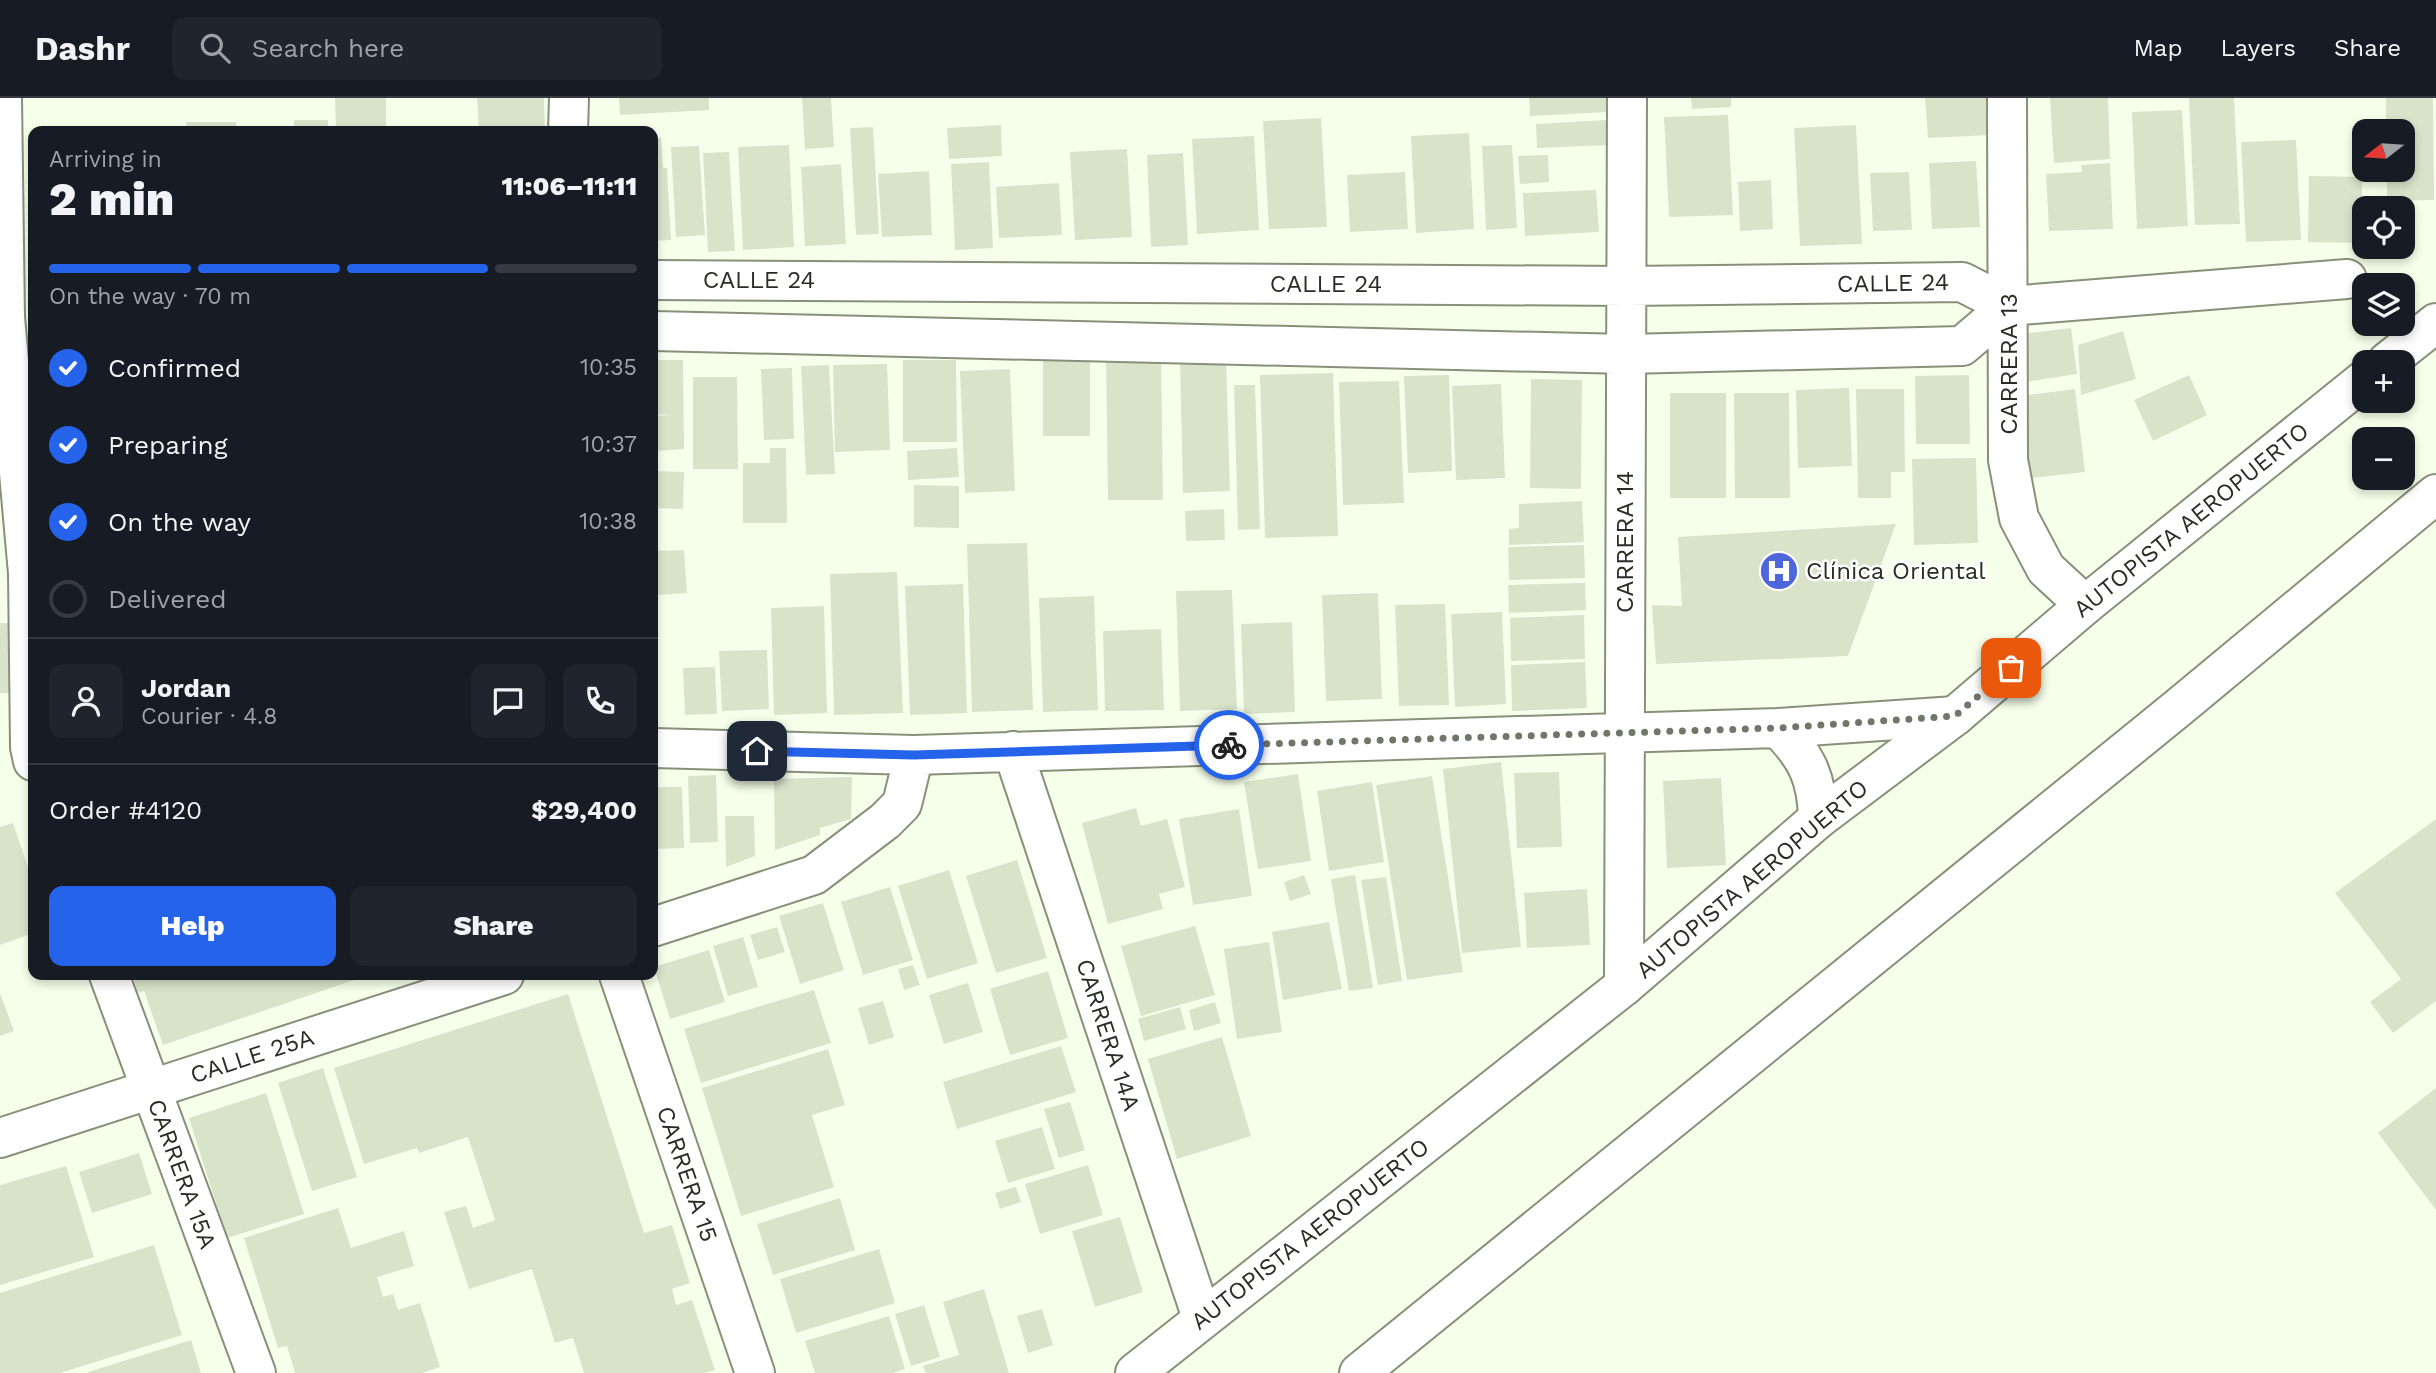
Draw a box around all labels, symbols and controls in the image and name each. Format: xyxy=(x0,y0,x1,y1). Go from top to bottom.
search box xyxy=(172,17,662,80)
text: Dashr xyxy=(35,29,130,68)
icon: search xyxy=(196,29,234,67)
text: Search here xyxy=(252,33,404,63)
text: Map xyxy=(2134,34,2182,62)
text: Layers xyxy=(2220,34,2296,62)
text: Share xyxy=(2334,34,2401,62)
north arrow xyxy=(2352,119,2415,182)
map controls xyxy=(2352,119,2415,490)
text: Arriving in xyxy=(49,146,162,173)
text: 11:06–11:11 xyxy=(501,171,637,201)
text: 2 min xyxy=(49,172,174,226)
button: locate xyxy=(2352,196,2415,259)
street label: CALLE 24 xyxy=(703,266,815,294)
street label: CALLE 24 xyxy=(1837,268,1949,298)
street label: CALLE 24 xyxy=(1270,270,1382,298)
button: layers xyxy=(2352,273,2415,336)
text: On the way · 70 m xyxy=(49,283,251,310)
street label: CARRERA 13 xyxy=(1995,293,2023,435)
icon: check xyxy=(49,349,87,387)
button: + xyxy=(2352,350,2415,413)
text: Confirmed xyxy=(108,353,241,383)
text: 10:35 xyxy=(580,354,637,381)
street label: AUTOPISTA AEROPUERTO xyxy=(2068,417,2314,623)
icon: check xyxy=(49,426,87,464)
button: − xyxy=(2352,427,2415,490)
text: Preparing xyxy=(108,430,228,460)
text: 10:37 xyxy=(582,431,637,458)
street label: CARRERA 14 xyxy=(1611,471,1639,613)
icon: check xyxy=(49,503,87,541)
text: On the way xyxy=(108,507,251,537)
text: 10:38 xyxy=(579,508,637,535)
hospital icon: Clínica Oriental xyxy=(1758,550,1800,592)
place label: Clínica Oriental xyxy=(1806,557,1986,585)
text: Delivered xyxy=(108,584,227,614)
pin xyxy=(1981,638,2041,698)
icon: bag xyxy=(1992,649,2030,687)
button: person xyxy=(49,664,123,738)
button: chat xyxy=(471,664,545,738)
button: phone xyxy=(563,664,637,738)
text: Jordan xyxy=(141,673,231,703)
text: Courier · 4.8 xyxy=(141,703,277,730)
courier xyxy=(1194,710,1264,780)
pin xyxy=(727,721,787,781)
icon: bike xyxy=(1210,726,1248,764)
icon: home xyxy=(738,732,776,770)
street label: AUTOPISTA AEROPUERTO xyxy=(1630,774,1874,984)
text: Order #4120 xyxy=(49,795,202,825)
text: $29,400 xyxy=(531,795,637,825)
button: Help xyxy=(49,886,336,966)
button: Share xyxy=(350,886,637,966)
street label: CARRERA 14A xyxy=(1070,956,1146,1115)
street label: CALLE 25A xyxy=(187,1023,317,1089)
street label: CARRERA 15A xyxy=(142,1095,222,1253)
street label: CARRERA 15 xyxy=(651,1103,723,1245)
street label: AUTOPISTA AEROPUERTO xyxy=(1185,1132,1435,1336)

